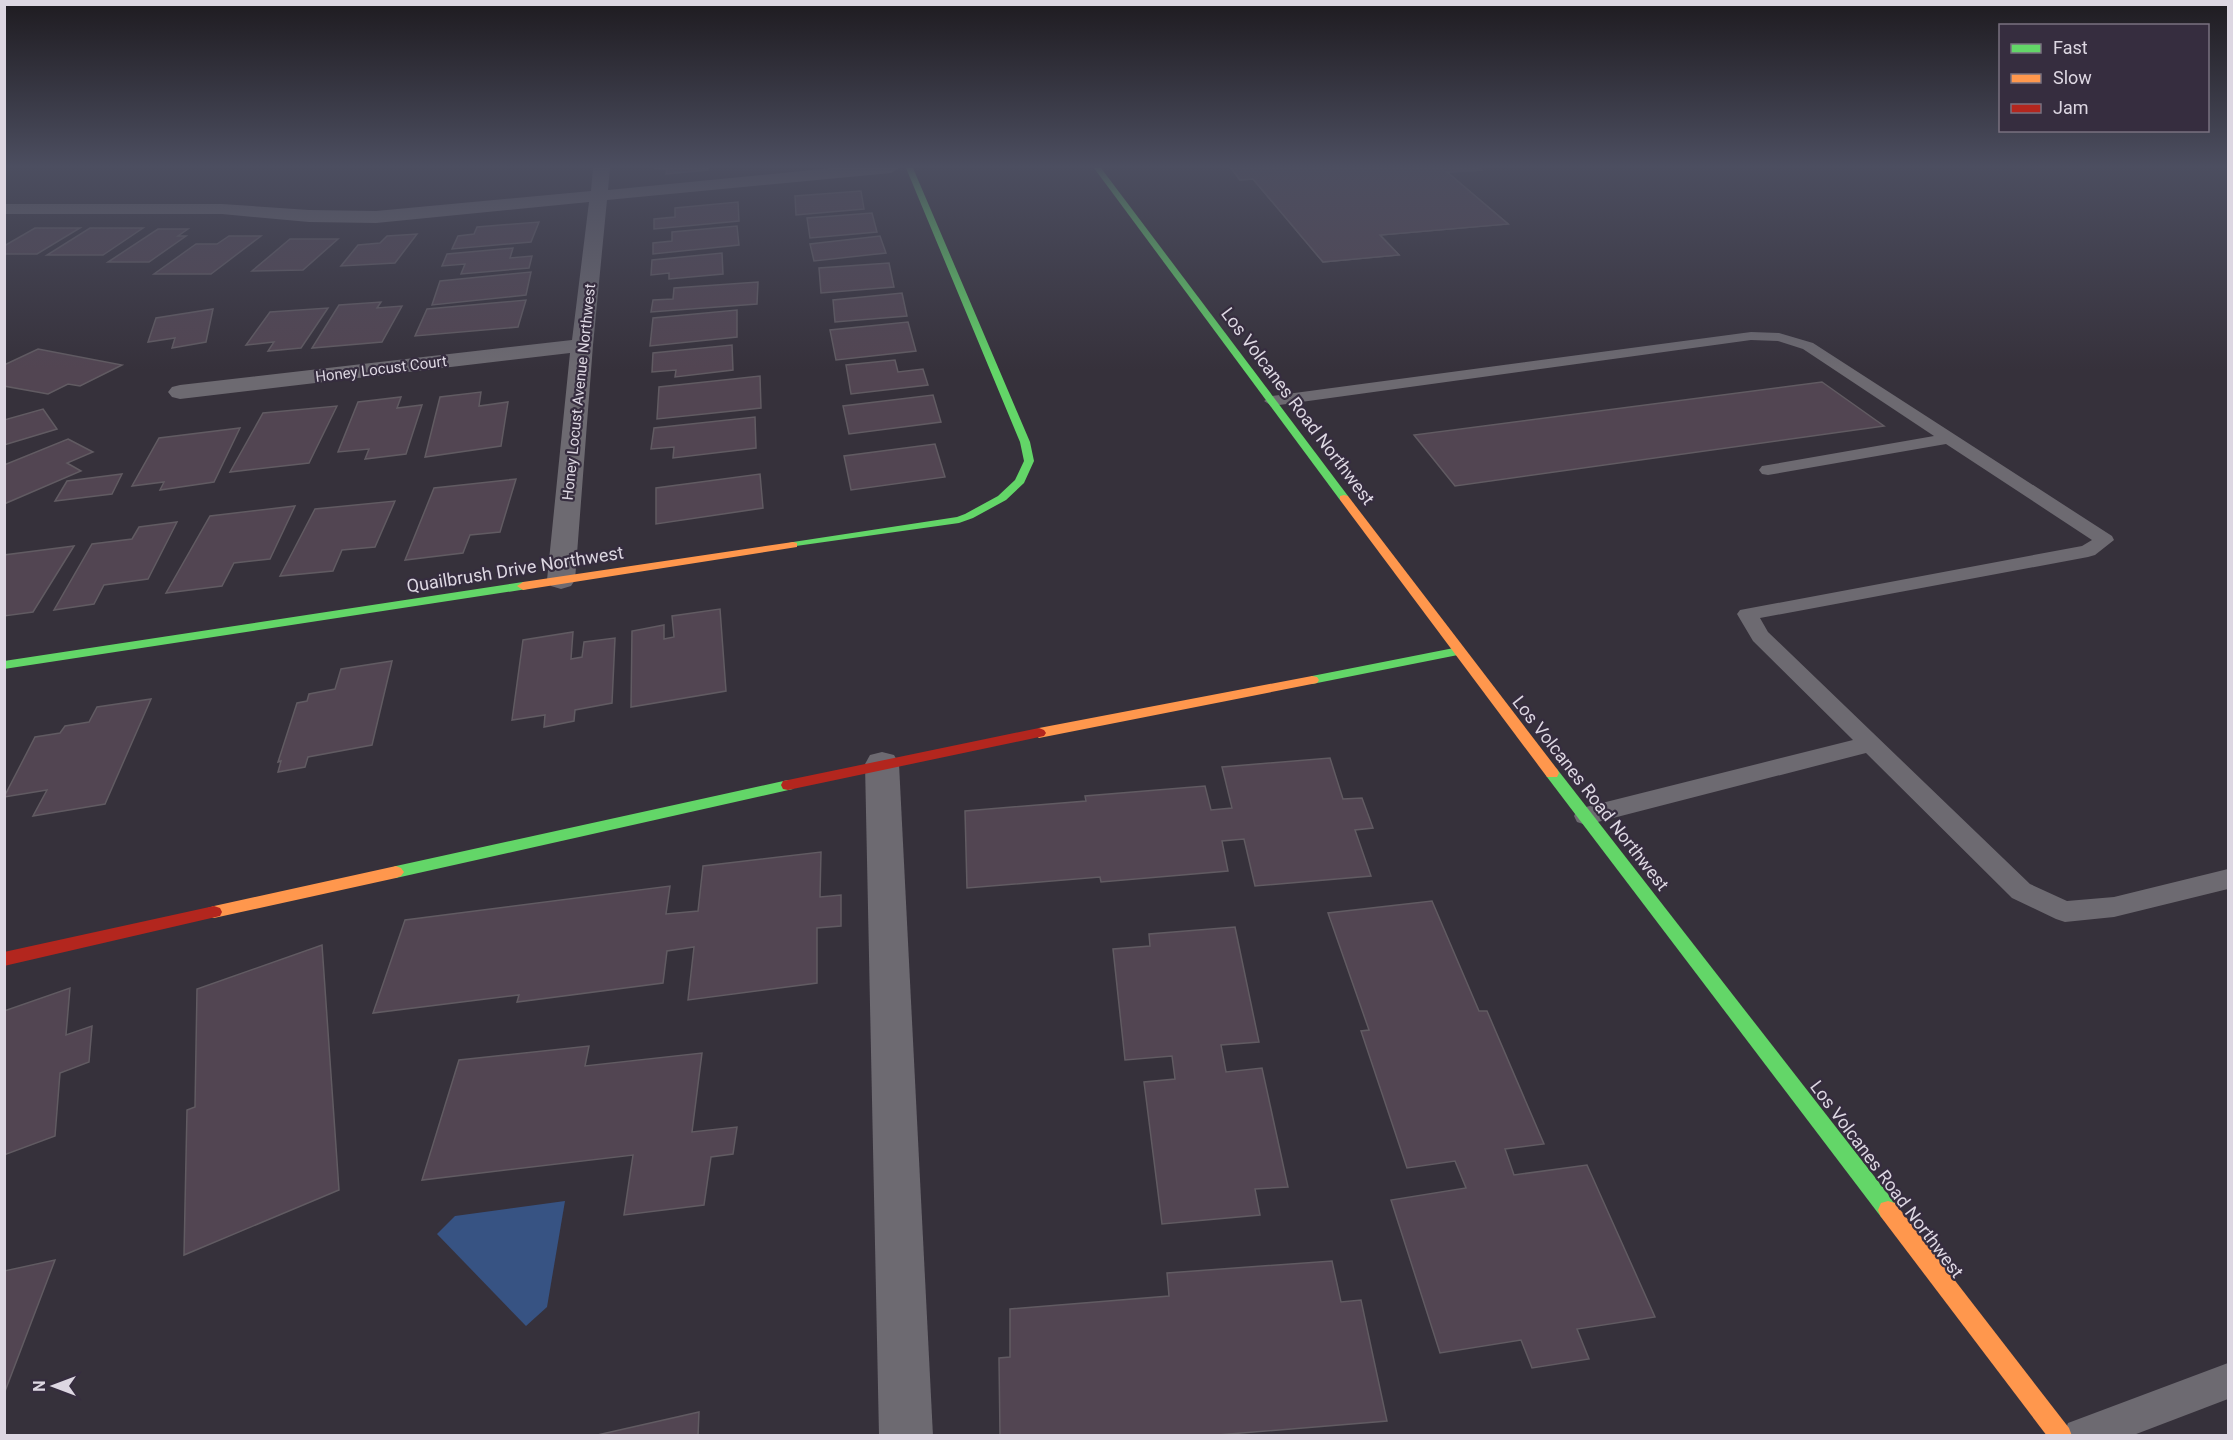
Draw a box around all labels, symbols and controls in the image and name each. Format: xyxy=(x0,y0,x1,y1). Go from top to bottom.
legend xyxy=(1999,24,2209,132)
text: Fast xyxy=(2053,37,2088,58)
text: Slow xyxy=(2053,67,2092,88)
text: Jam xyxy=(2053,97,2089,118)
street label: Honey Locust Avenue Northwest xyxy=(559,283,599,501)
street label: Los Volcanes Road Northwest xyxy=(1217,303,1379,509)
street label: Honey Locust Court xyxy=(314,352,448,386)
street label: Quailbrush Drive Northwest xyxy=(405,541,625,597)
street label: Los Volcanes Road Northwest xyxy=(1508,691,1674,895)
street label: Los Volcanes Road Northwest xyxy=(1806,1076,1968,1282)
north arrow xyxy=(24,1356,84,1416)
text: N xyxy=(30,1380,49,1392)

